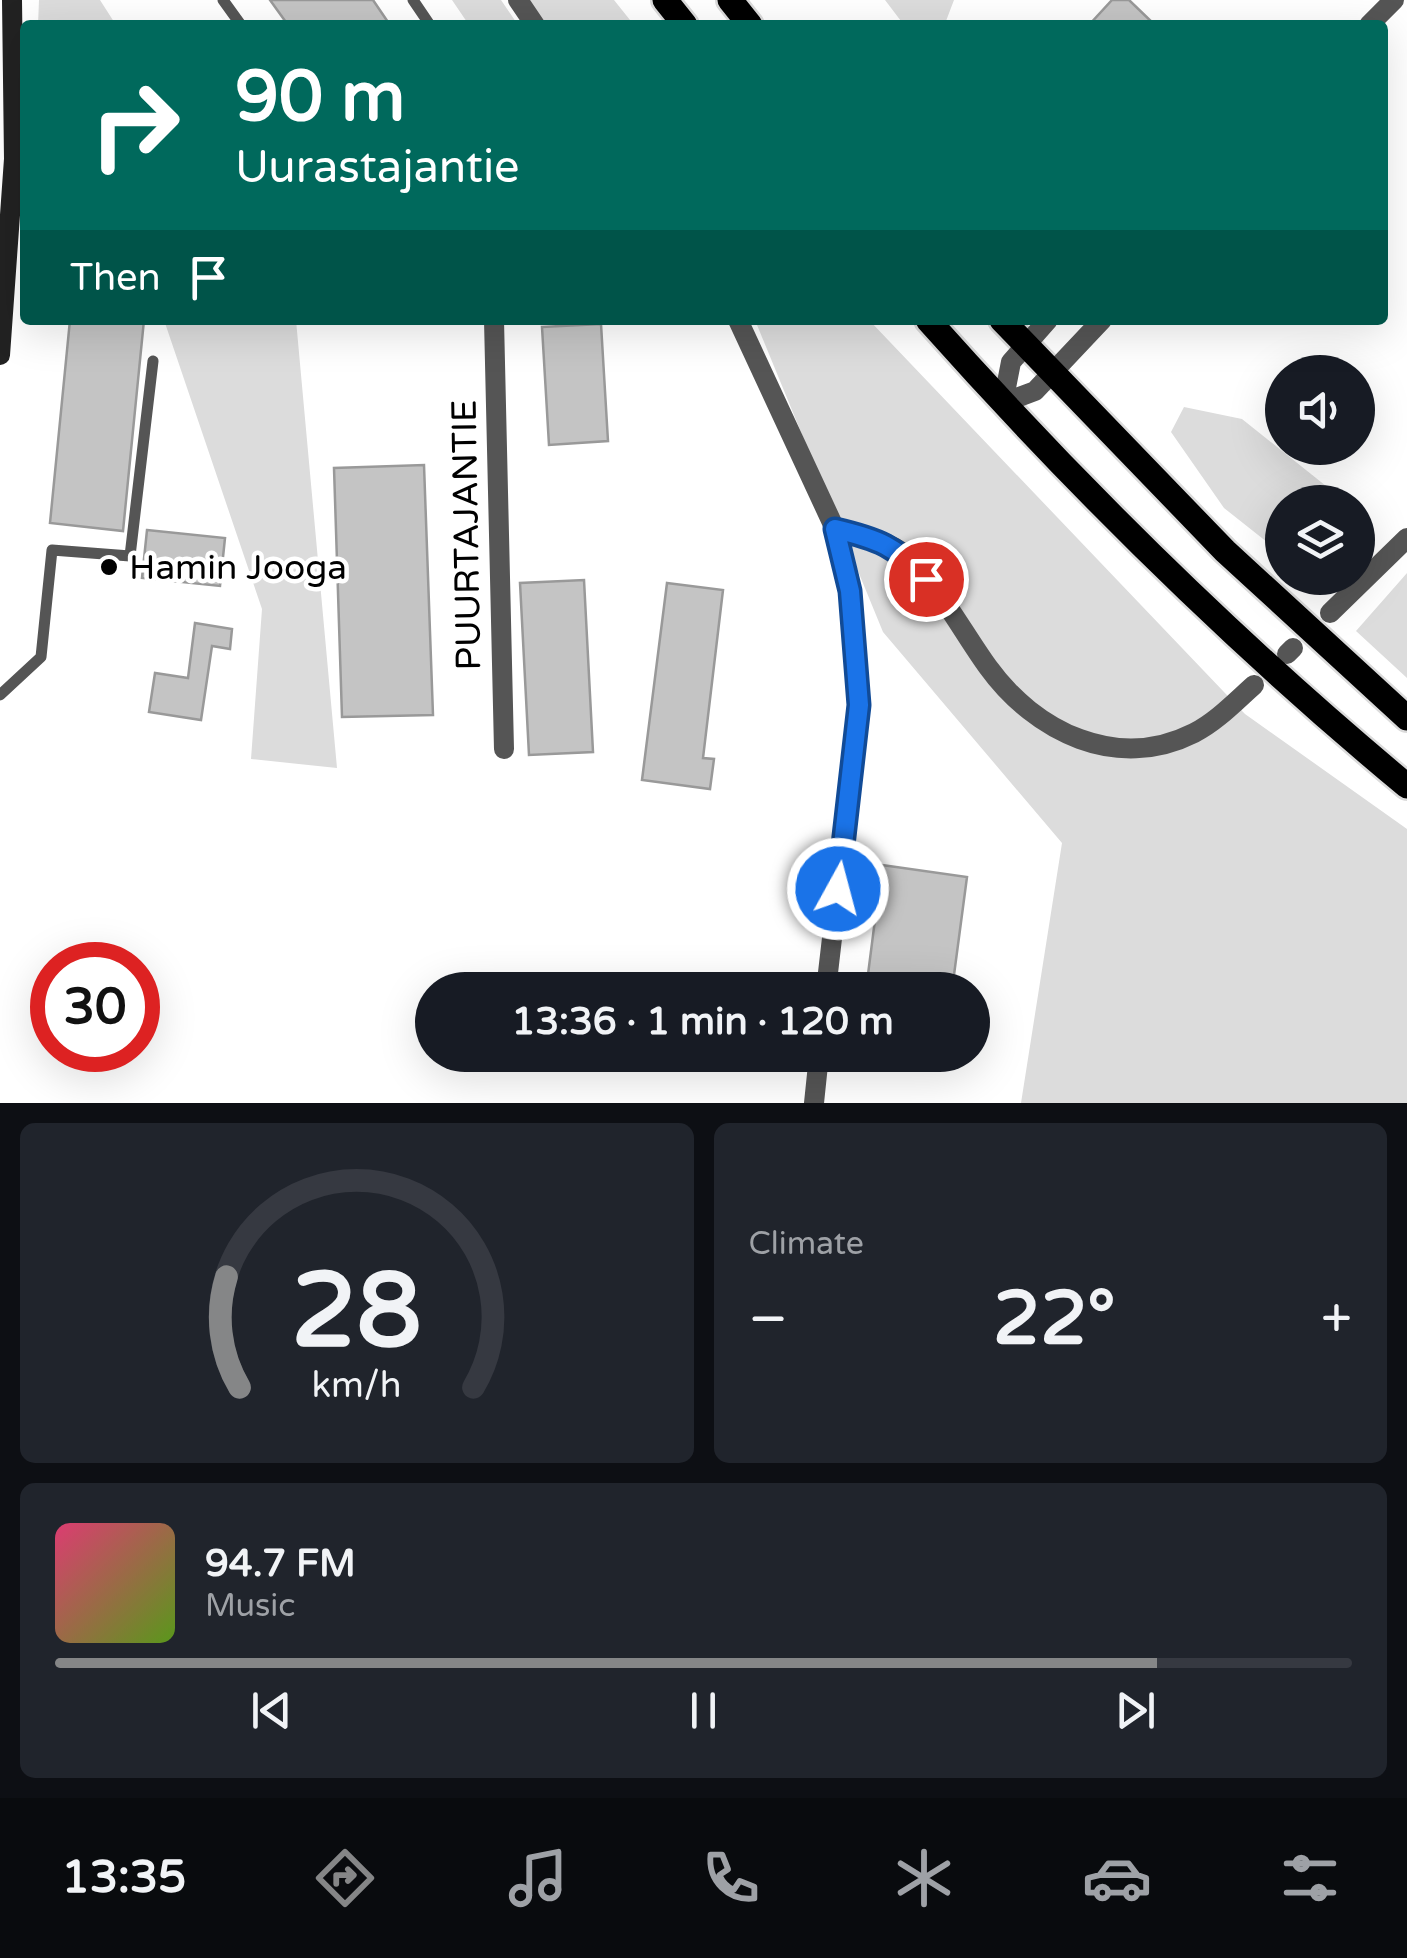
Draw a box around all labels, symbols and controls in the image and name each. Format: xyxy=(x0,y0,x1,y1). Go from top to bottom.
text: 90 m xyxy=(235,56,405,140)
icon: right xyxy=(70,60,200,190)
text: Uurastajantie xyxy=(235,141,520,195)
icon: arrive xyxy=(181,250,236,305)
text: Then xyxy=(70,255,161,301)
map controls xyxy=(1265,355,1375,595)
button: sound xyxy=(1265,355,1375,465)
street label: PUURTAJANTIE xyxy=(444,399,490,671)
button: layers xyxy=(1265,485,1375,595)
pin xyxy=(884,537,969,622)
place label: Hamin Jooga xyxy=(129,547,347,589)
icon: arrive xyxy=(899,552,954,607)
marker: Hamin Jooga xyxy=(98,556,120,578)
position arrow xyxy=(786,837,890,941)
speed limit sign: 30 xyxy=(30,942,160,1072)
text: 13:36 · 1 min · 120 m xyxy=(511,999,894,1045)
text: Climate xyxy=(749,1225,864,1263)
text: 28 xyxy=(291,1250,422,1375)
text: 22° xyxy=(993,1274,1116,1364)
text: − xyxy=(749,1287,788,1353)
text: + xyxy=(1321,1287,1352,1353)
text: km/h xyxy=(312,1364,402,1407)
text: 94.7 FM xyxy=(205,1541,356,1587)
text: Music xyxy=(205,1587,295,1625)
icon: previous xyxy=(244,1683,299,1738)
icon: pause xyxy=(676,1683,731,1738)
icon: next xyxy=(1108,1683,1163,1738)
icon: directions xyxy=(310,1843,380,1913)
icon: music xyxy=(503,1843,573,1913)
icon: phone xyxy=(696,1843,766,1913)
icon: climate xyxy=(889,1843,959,1913)
icon: car xyxy=(1082,1843,1152,1913)
icon: filters xyxy=(1275,1843,1345,1913)
text: 13:35 xyxy=(62,1851,186,1905)

